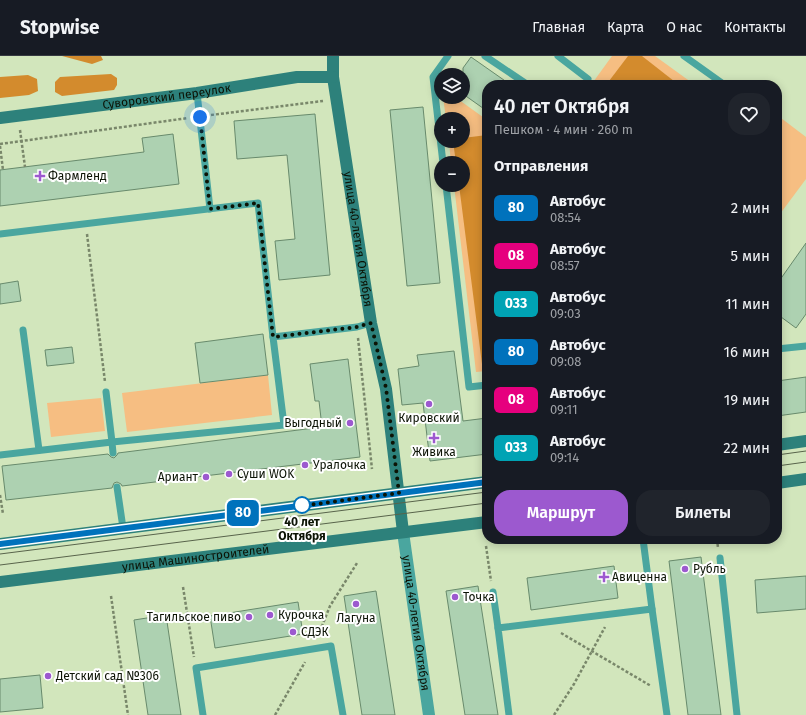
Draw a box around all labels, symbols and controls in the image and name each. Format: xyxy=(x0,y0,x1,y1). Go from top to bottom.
text: Stopwise xyxy=(20,16,100,39)
text: Главная xyxy=(532,19,585,36)
text: Карта xyxy=(607,19,644,36)
text: О нас xyxy=(666,19,702,36)
text: Контакты xyxy=(724,19,786,36)
map controls xyxy=(434,68,470,192)
button: layers xyxy=(434,68,470,104)
street label: Суворовский переулок xyxy=(102,81,233,112)
button: heart xyxy=(728,93,770,135)
text: 40 лет Октября xyxy=(494,95,630,118)
your location xyxy=(190,107,210,127)
button: + xyxy=(434,112,470,148)
text: Пешком · 4 мин · 260 m xyxy=(494,122,633,137)
button: − xyxy=(434,156,470,192)
text: Отправления xyxy=(494,157,588,175)
place label: Фармленд xyxy=(48,169,107,183)
street label: улица 40-летия Октября xyxy=(341,170,375,308)
marker: Фармленд xyxy=(35,171,45,181)
text: Автобус xyxy=(550,192,606,210)
text: 80 xyxy=(508,199,524,216)
text: 2 мин xyxy=(731,199,770,217)
text: 08:54 xyxy=(550,210,581,225)
text: Автобус xyxy=(550,240,606,258)
text: 08 xyxy=(508,247,524,264)
text: 5 мин xyxy=(731,247,770,265)
text: 08:57 xyxy=(550,258,580,273)
text: Автобус xyxy=(550,288,606,306)
text: 033 xyxy=(505,295,527,312)
text: 11 мин xyxy=(725,295,770,313)
text: 09:03 xyxy=(550,306,581,321)
text: Автобус xyxy=(550,336,606,354)
text: 80 xyxy=(508,343,524,360)
text: 16 мин xyxy=(724,343,770,361)
text: 09:08 xyxy=(550,354,582,369)
text: Автобус xyxy=(550,384,606,402)
text: 08 xyxy=(508,391,524,408)
text: 19 мин xyxy=(724,391,770,409)
marker: Кировский xyxy=(424,399,434,409)
text: 09:11 xyxy=(550,402,578,417)
place label: Кировский xyxy=(398,411,460,425)
place label: Выгодный xyxy=(284,416,342,430)
marker: Выгодный xyxy=(345,418,355,428)
text: Автобус xyxy=(550,432,606,450)
marker: Живика xyxy=(429,433,439,443)
text: 033 xyxy=(505,439,527,456)
text: 22 мин xyxy=(723,439,770,457)
place label: Живика xyxy=(412,445,456,459)
text: 09:14 xyxy=(550,450,579,465)
place label: Уралочка xyxy=(313,458,366,472)
marker: Уралочка xyxy=(300,460,310,470)
place label: Суши WOK xyxy=(237,467,295,481)
marker: Суши WOK xyxy=(224,469,234,479)
place label: Ариант xyxy=(158,470,199,484)
marker: Ариант xyxy=(201,472,211,482)
button: Маршрут xyxy=(494,490,628,536)
button: Билеты xyxy=(636,490,770,536)
marker: 40 лет Октября xyxy=(293,496,311,514)
line badge: 80 xyxy=(225,500,261,526)
text: 80 xyxy=(235,504,251,521)
place label: 40 лет Октября xyxy=(278,515,326,543)
street label: улица Машиностроителей xyxy=(121,542,270,574)
street label: улица 40-летия Октября xyxy=(399,554,433,692)
place label: Рубль xyxy=(693,562,726,576)
marker: Рубль xyxy=(680,564,690,574)
place label: Авиценна xyxy=(612,570,667,584)
marker: Авиценна xyxy=(599,572,609,582)
place label: Точка xyxy=(463,590,495,604)
marker: Точка xyxy=(450,592,460,602)
marker: Лагуна xyxy=(351,599,361,609)
place label: Курочка xyxy=(278,608,324,622)
place label: Тагильское пиво xyxy=(147,610,241,624)
marker: Курочка xyxy=(265,610,275,620)
place label: Лагуна xyxy=(336,611,376,625)
marker: Тагильское пиво xyxy=(244,612,254,622)
place label: СДЭК xyxy=(301,625,329,639)
marker: СДЭК xyxy=(288,627,298,637)
place label: Детский сад №306 xyxy=(55,669,159,683)
marker: Детский сад №306 xyxy=(43,671,53,681)

